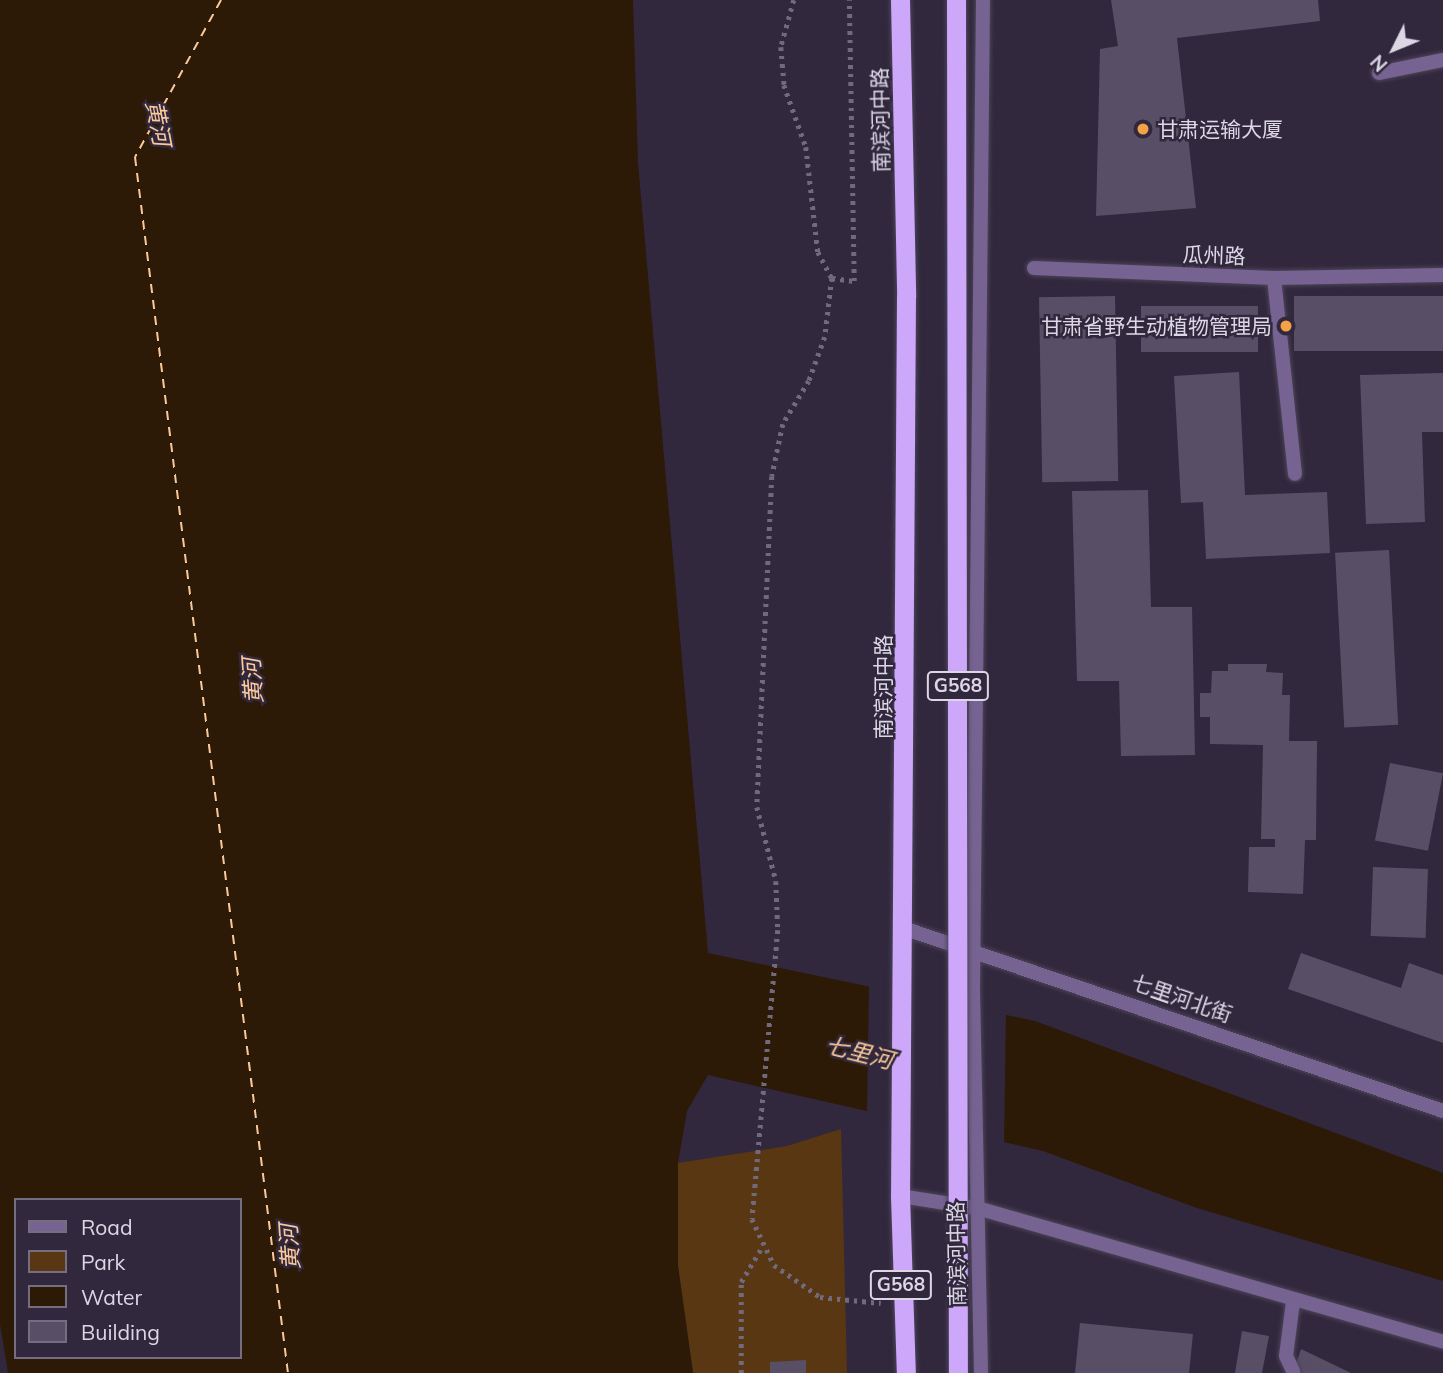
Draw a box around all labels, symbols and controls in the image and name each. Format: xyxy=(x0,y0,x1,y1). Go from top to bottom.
north arrow xyxy=(1359,14,1429,84)
text: N xyxy=(1365,50,1392,77)
street label: 南滨河中路 xyxy=(866,67,894,173)
water label: 黄河 xyxy=(140,98,176,148)
place label: 甘肃运输大厦 xyxy=(1157,116,1283,142)
marker: 甘肃运输大厦 xyxy=(1135,121,1151,137)
street label: 瓜州路 xyxy=(1182,241,1246,269)
place label: 甘肃省野生动植物管理局 xyxy=(1041,313,1272,339)
marker: 甘肃省野生动植物管理局 xyxy=(1278,318,1294,334)
street label: 南滨河中路 xyxy=(870,635,896,739)
water label: 黄河 xyxy=(238,657,268,705)
road number: G568 xyxy=(926,670,990,702)
street label: 七里河北街 xyxy=(1128,969,1236,1027)
water label: 七里河 xyxy=(822,1031,896,1075)
legend xyxy=(14,1198,242,1359)
street label: 南滨河中路 xyxy=(942,1201,970,1307)
text: Road xyxy=(81,1214,132,1240)
water label: 黄河 xyxy=(275,1223,305,1271)
text: Park xyxy=(81,1249,125,1275)
road number: G568 xyxy=(870,1270,932,1301)
text: Water xyxy=(81,1284,142,1310)
text: Building xyxy=(81,1319,160,1345)

